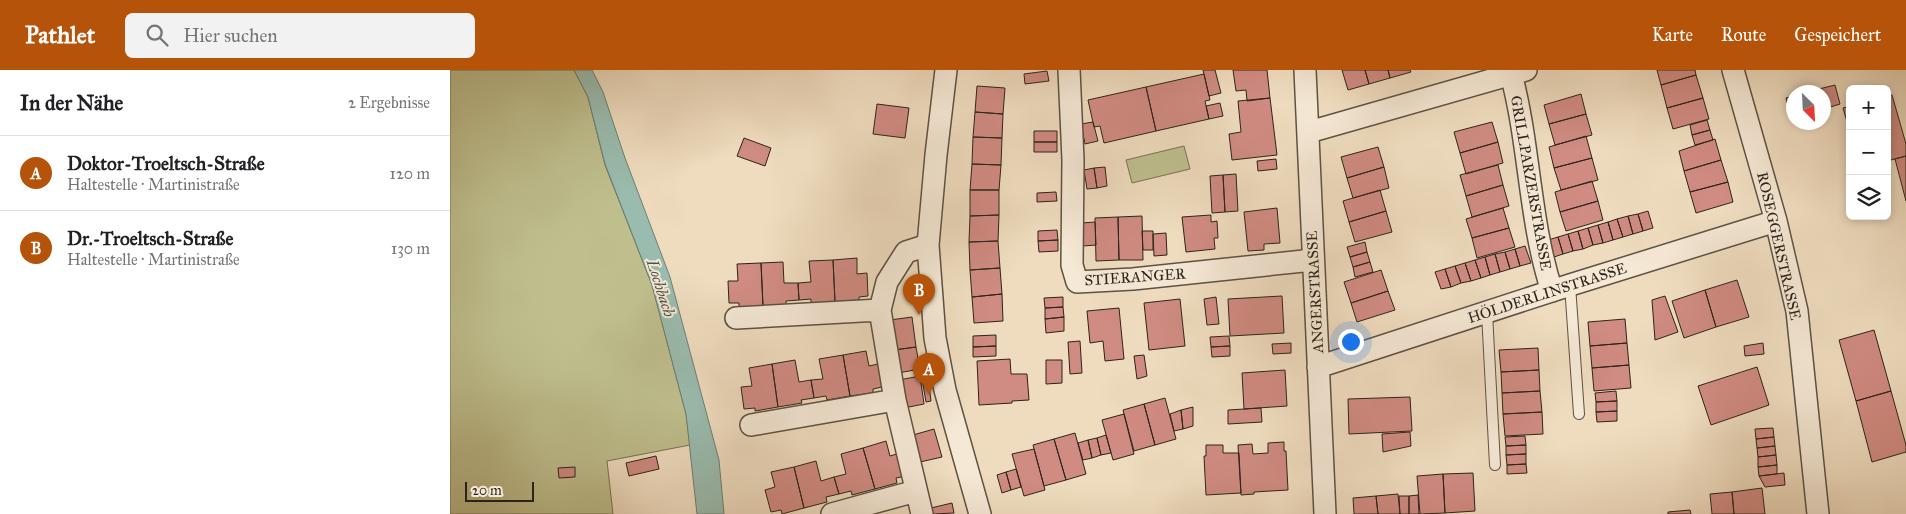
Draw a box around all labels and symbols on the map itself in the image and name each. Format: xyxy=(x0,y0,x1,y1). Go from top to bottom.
north arrow xyxy=(1786,85,1831,130)
street label: GRILLPARZERSTRASSE xyxy=(1507,94,1555,272)
street label: ROSEGGERSTRASSE xyxy=(1753,170,1805,322)
street label: ANGERSTRASSE xyxy=(1303,230,1327,355)
water label: Lochbach xyxy=(642,256,679,319)
street label: HÖLDERLINSTRASSE xyxy=(1465,258,1629,327)
street label: STIERANGER xyxy=(1084,264,1187,290)
pin: B xyxy=(903,274,935,315)
your location xyxy=(1338,329,1364,355)
pin: A xyxy=(913,353,945,394)
scale bar xyxy=(465,479,534,502)

